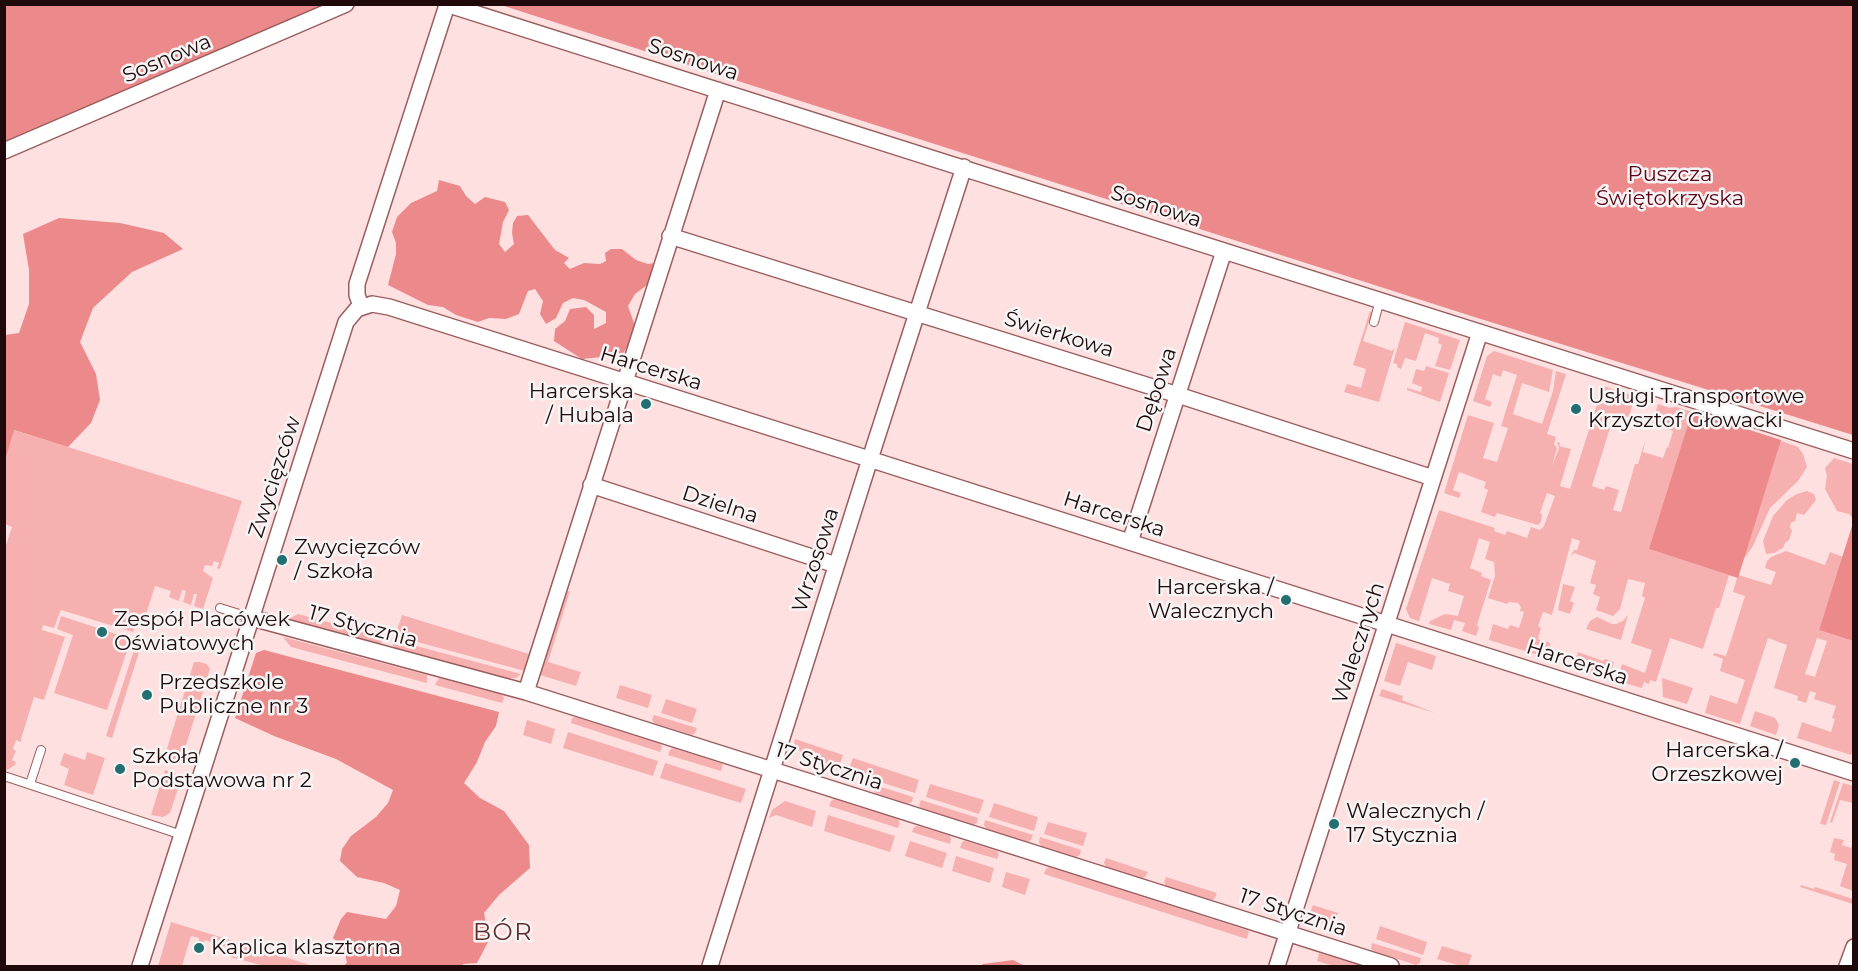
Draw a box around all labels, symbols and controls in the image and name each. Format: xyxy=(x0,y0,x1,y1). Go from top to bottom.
street label: Sosnowa xyxy=(119,29,215,89)
street label: Sosnowa xyxy=(644,34,742,86)
park label: Puszcza Świętokrzyska xyxy=(1596,162,1744,212)
street label: Sosnowa xyxy=(1107,181,1205,233)
street label: Świerkowa xyxy=(1001,306,1117,364)
street label: Harcerska xyxy=(597,342,705,396)
street label: Dębowa xyxy=(1131,344,1183,436)
place label: Harcerska / Hubala xyxy=(529,379,634,429)
place label: Usługi Transportowe Krzysztof Głowacki xyxy=(1588,384,1805,434)
marker: Harcerska / Hubala xyxy=(639,397,653,411)
marker: Usługi Transportowe Krzysztof Głowacki xyxy=(1569,402,1583,416)
street label: Zwycięzców xyxy=(244,413,306,541)
street label: Dzielna xyxy=(679,481,761,529)
street label: Harcerska xyxy=(1060,487,1168,543)
street label: Wrzosowa xyxy=(787,505,845,615)
place label: Zwycięzców / Szkoła xyxy=(294,535,420,585)
marker: Zwycięzców / Szkoła xyxy=(275,553,289,567)
place label: Harcerska / Walecznych xyxy=(1148,575,1274,625)
street label: Walecznych xyxy=(1328,579,1390,707)
marker: Harcerska / Walecznych xyxy=(1279,593,1293,607)
street label: 17 Stycznia xyxy=(306,600,420,654)
place label: Zespół Placówek Oświatowych xyxy=(114,607,290,657)
marker: Zespół Placówek Oświatowych xyxy=(95,625,109,639)
street label: Harcerska xyxy=(1523,635,1631,691)
place label: Przedszkole Publiczne nr 3 xyxy=(159,670,308,720)
marker: Przedszkole Publiczne nr 3 xyxy=(140,688,154,702)
street label: 17 Stycznia xyxy=(772,738,886,796)
place label: Harcerska / Orzeszkowej xyxy=(1651,738,1783,788)
place label: Szkoła Podstawowa nr 2 xyxy=(132,744,312,794)
marker: Harcerska / Orzeszkowej xyxy=(1788,756,1802,770)
marker: Szkoła Podstawowa nr 2 xyxy=(113,762,127,776)
place label: Walecznych / 17 Stycznia xyxy=(1346,799,1485,849)
marker: Walecznych / 17 Stycznia xyxy=(1327,817,1341,831)
street label: 17 Stycznia xyxy=(1236,884,1350,942)
district label: BÓR xyxy=(473,919,533,947)
place label: Kaplica klasztorna xyxy=(211,935,401,961)
marker: Kaplica klasztorna xyxy=(192,941,206,955)

